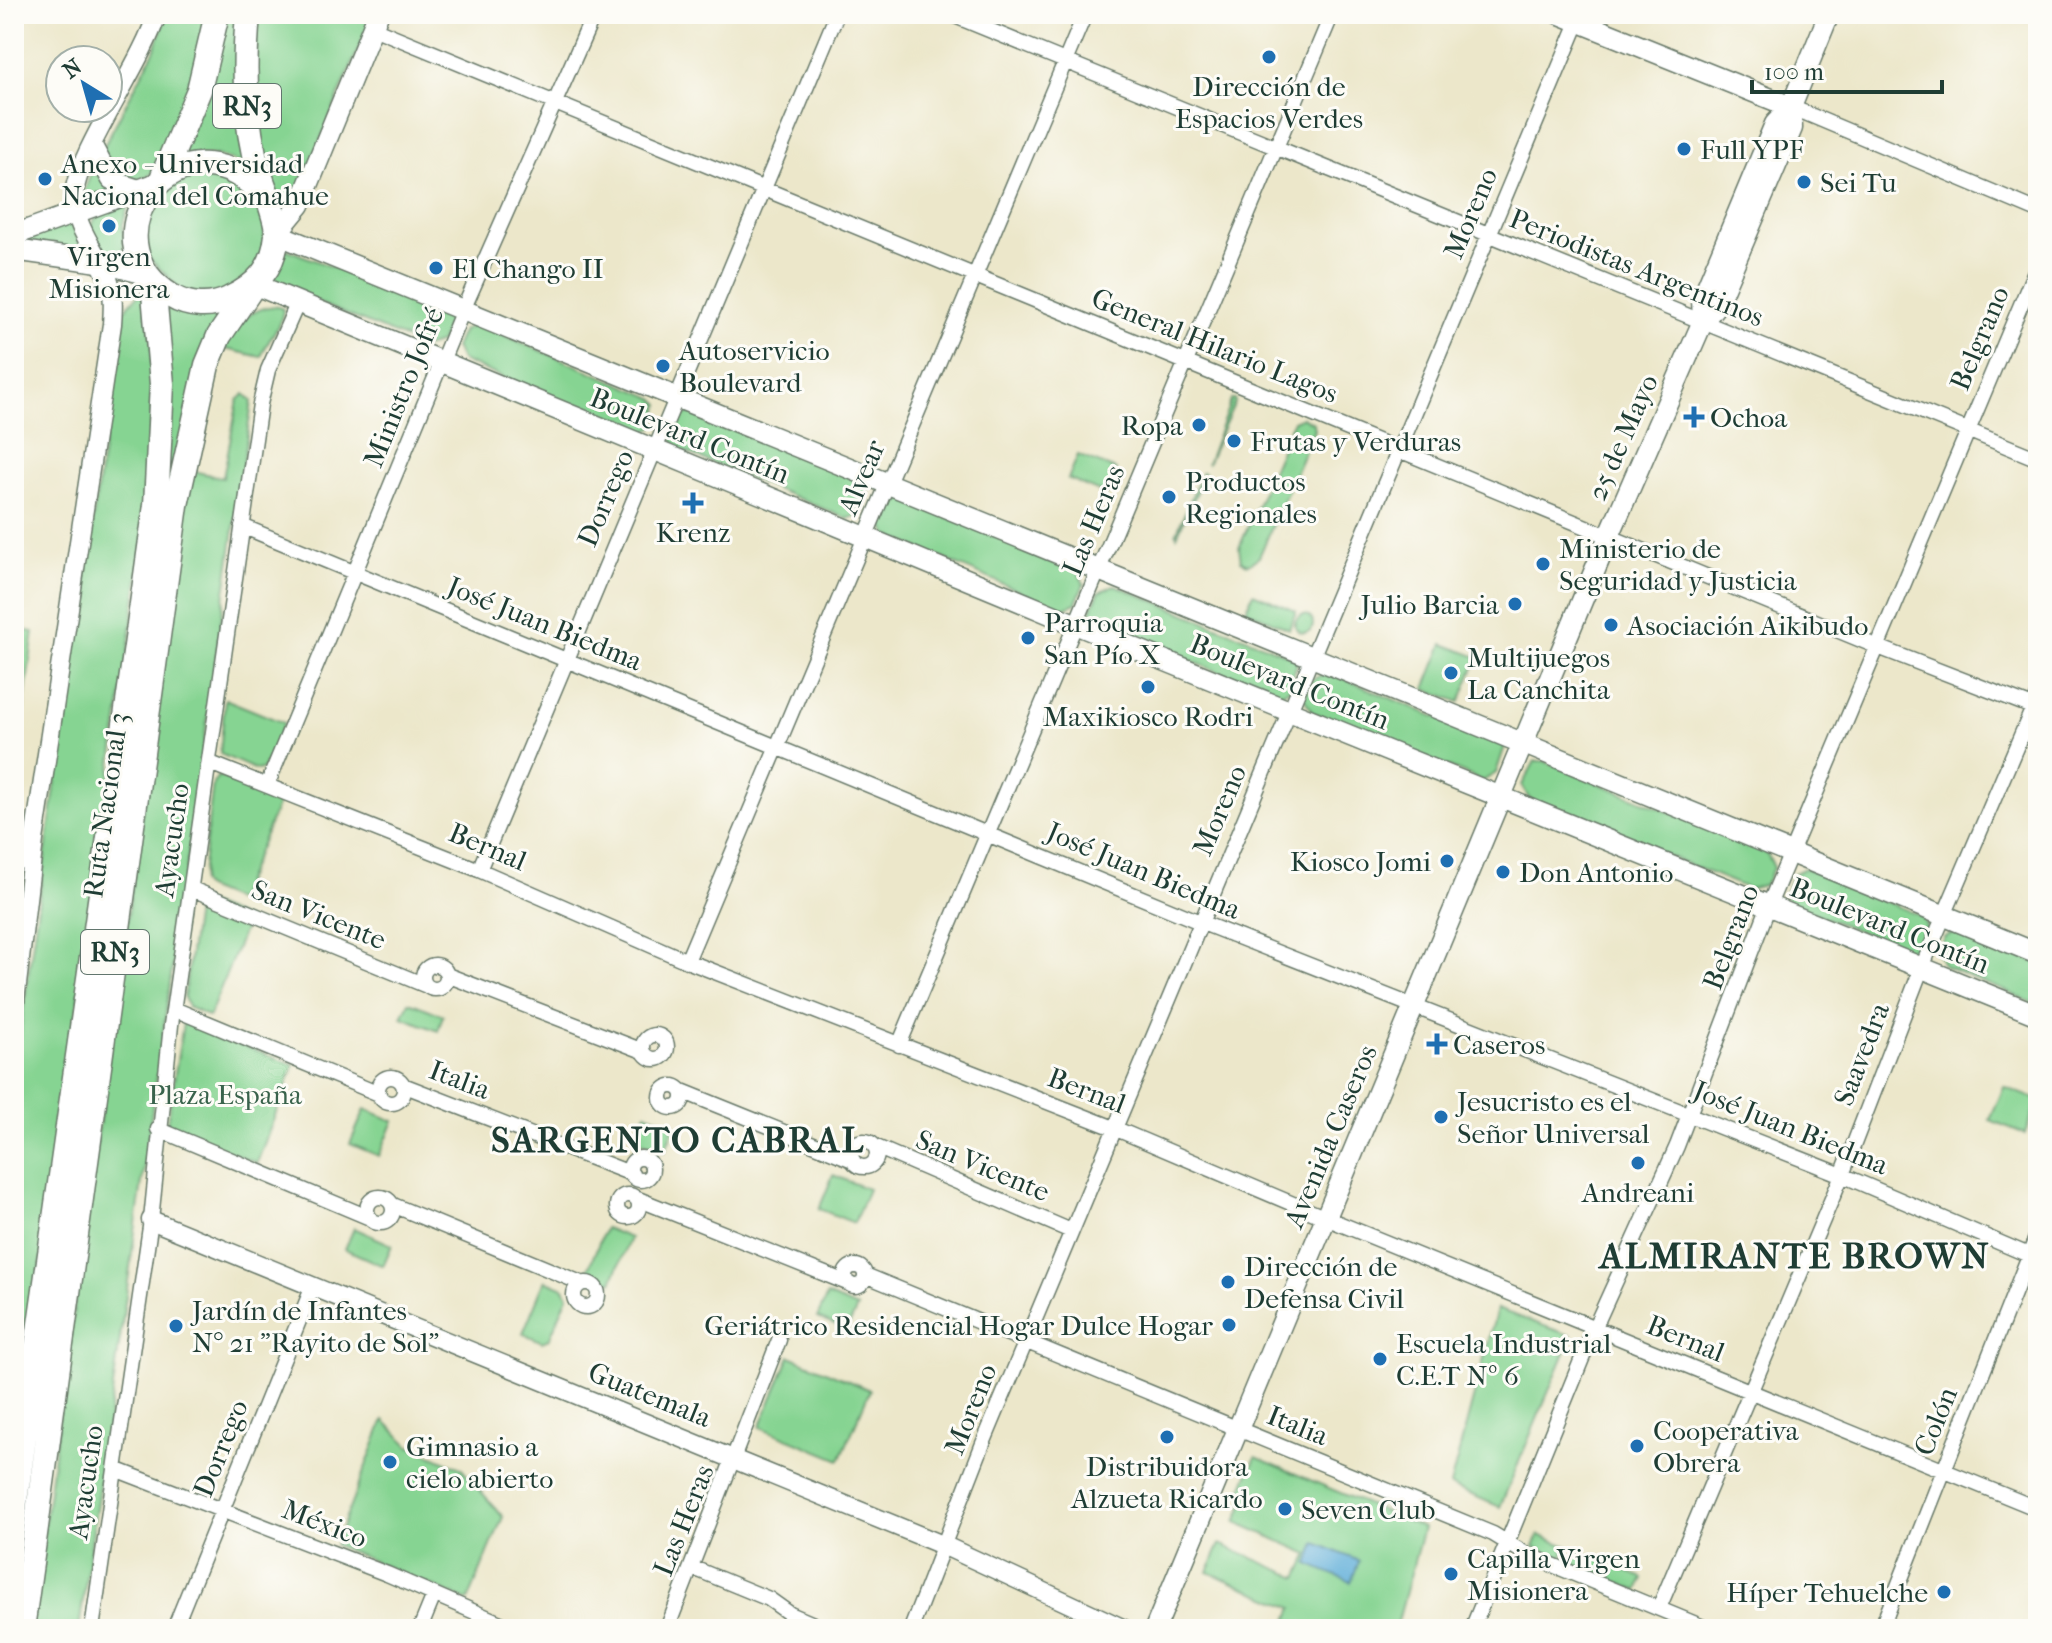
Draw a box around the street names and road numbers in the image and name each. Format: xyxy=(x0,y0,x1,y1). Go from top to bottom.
road number: RN3 xyxy=(213,84,281,128)
street label: Moreno xyxy=(1437,163,1504,263)
street label: Periodistas Argentinos xyxy=(1505,201,1769,334)
street label: General Hilario Lagos xyxy=(1087,281,1343,410)
street label: Belgrano xyxy=(1943,281,2016,395)
street label: Ministro Jofré xyxy=(356,302,451,472)
street label: 25 de Mayo xyxy=(1580,369,1665,505)
street label: Boulevard Contín xyxy=(585,380,794,490)
street label: Alvear xyxy=(831,435,892,520)
street label: Dorrego xyxy=(570,445,641,552)
street label: Las Heras xyxy=(1055,460,1132,581)
street label: José Juan Biedma xyxy=(441,569,648,678)
street label: Boulevard Contín xyxy=(1185,626,1394,736)
street label: Ruta Nacional 3 xyxy=(76,710,135,900)
street label: Moreno xyxy=(1186,760,1253,860)
street label: Ayacucho xyxy=(147,781,196,900)
street label: José Juan Biedma xyxy=(1040,814,1247,927)
street label: Bernal xyxy=(444,815,532,878)
street label: Boulevard Contín xyxy=(1785,870,1994,980)
street label: San Vicente xyxy=(247,873,391,956)
street label: Belgrano xyxy=(1695,880,1766,994)
road number: RN3 xyxy=(81,930,149,974)
street label: Saavedra xyxy=(1827,997,1896,1110)
street label: Avenida Caseros xyxy=(1277,1040,1384,1234)
street label: Italia xyxy=(425,1053,496,1106)
street label: Bernal xyxy=(1043,1061,1131,1120)
street label: José Juan Biedma xyxy=(1687,1073,1894,1182)
street label: San Vicente xyxy=(911,1123,1055,1208)
street label: Bernal xyxy=(1642,1308,1730,1369)
street label: Guatemala xyxy=(584,1355,717,1434)
street label: Moreno xyxy=(937,1359,1004,1459)
street label: Colón xyxy=(1907,1382,1964,1460)
street label: Dorrego xyxy=(186,1395,255,1502)
street label: Italia xyxy=(1263,1398,1334,1453)
street label: Ayacucho xyxy=(61,1423,110,1542)
street label: Las Heras xyxy=(646,1460,721,1581)
street label: México xyxy=(278,1492,372,1555)

